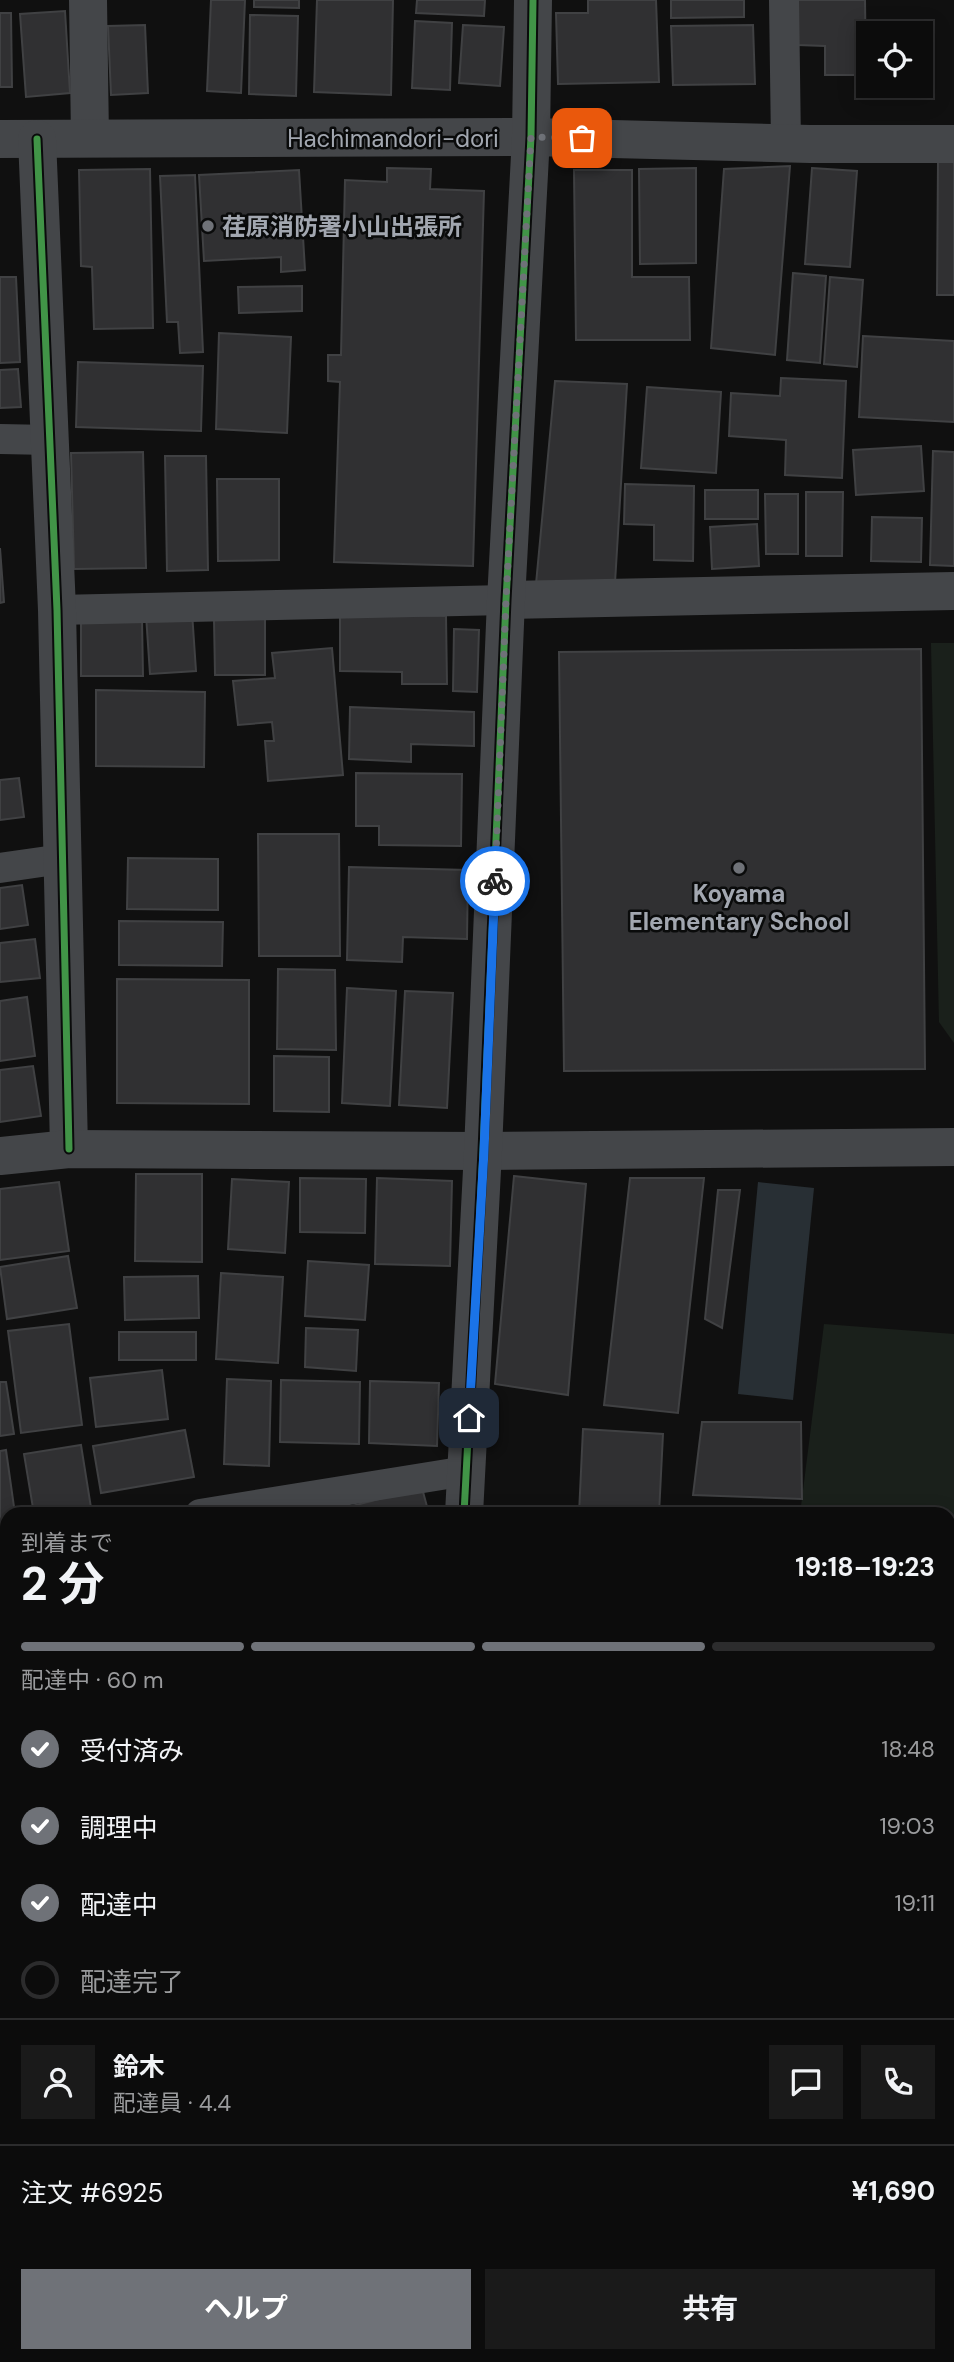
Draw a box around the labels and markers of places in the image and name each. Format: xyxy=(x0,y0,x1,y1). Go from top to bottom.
pin xyxy=(552,108,612,168)
place label: 荏原消防署小山出張所 xyxy=(222,211,462,242)
marker: 荏原消防署小山出張所 xyxy=(200,218,216,234)
marker: Koyama Elementary School xyxy=(731,860,747,876)
place label: Koyama Elementary School xyxy=(629,878,849,937)
pin xyxy=(439,1388,499,1448)

